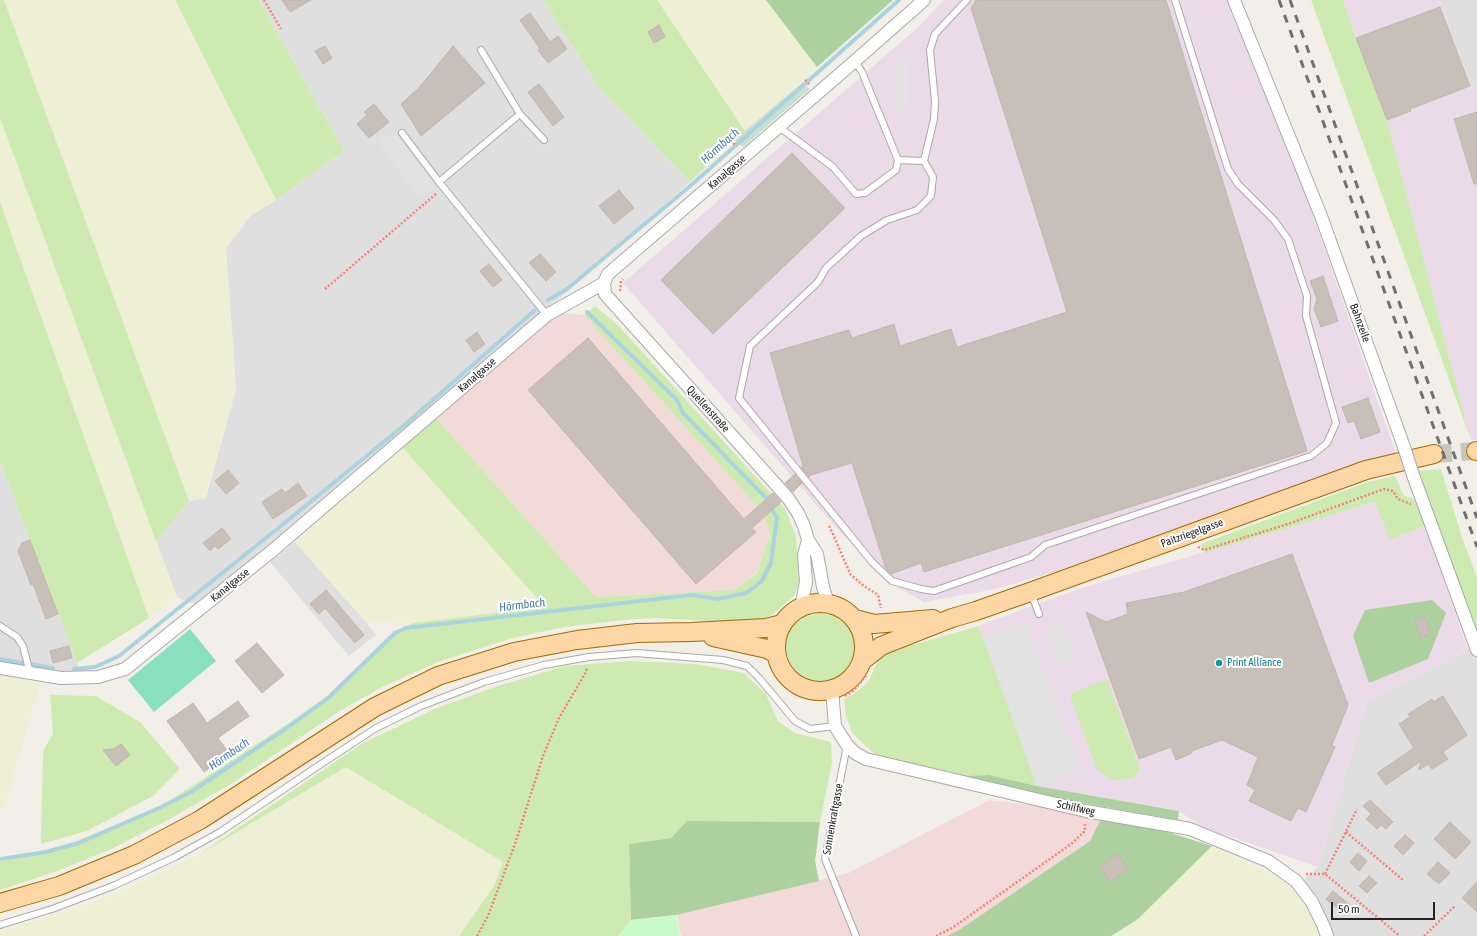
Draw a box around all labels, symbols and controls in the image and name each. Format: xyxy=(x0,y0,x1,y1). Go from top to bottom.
water label: Hörmbach xyxy=(698,125,742,167)
street label: Kanalgasse xyxy=(705,152,749,192)
street label: Bahnzeile xyxy=(1347,302,1373,344)
street label: Kanalgasse xyxy=(455,355,499,395)
street label: Quellenstraße xyxy=(684,383,732,435)
street label: Paitzriegelgasse xyxy=(1159,516,1225,550)
street label: Kanalgasse xyxy=(208,565,252,605)
water label: Hörmbach xyxy=(498,595,546,615)
place label: Print Alliance xyxy=(1227,656,1281,670)
marker: Print Alliance xyxy=(1214,658,1224,668)
water label: Hörmbach xyxy=(206,735,252,773)
street label: Sonnenkraftgasse xyxy=(820,782,846,856)
street label: Schilfweg xyxy=(1056,798,1096,818)
scale bar xyxy=(1333,894,1437,920)
text: 50 m xyxy=(1338,902,1360,916)

